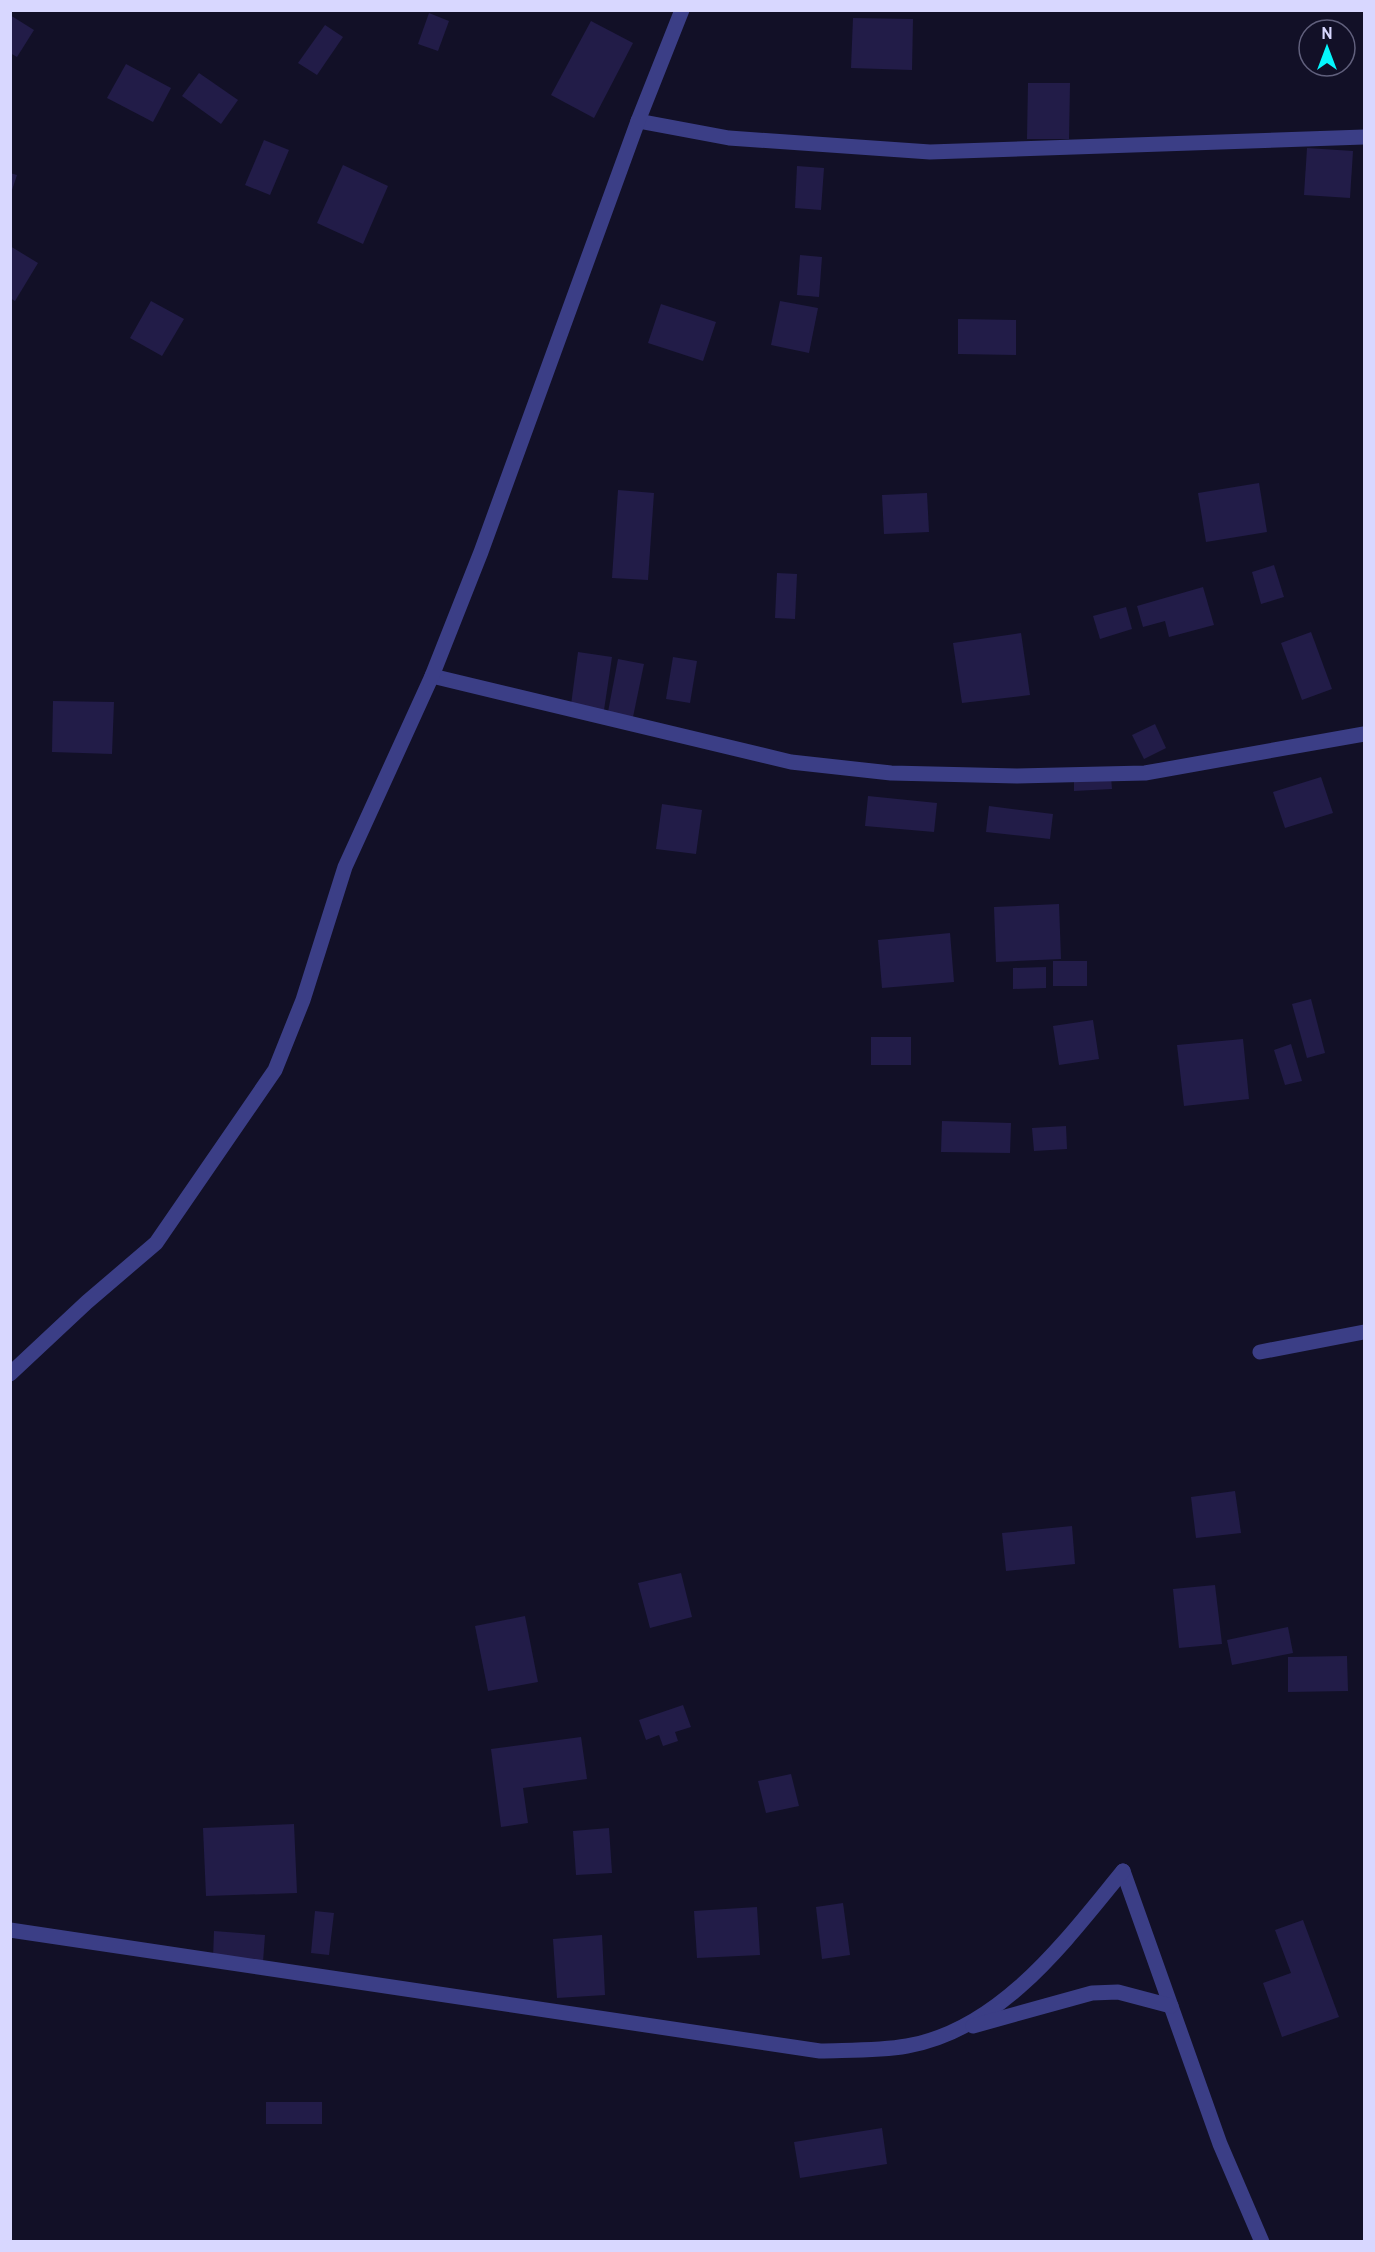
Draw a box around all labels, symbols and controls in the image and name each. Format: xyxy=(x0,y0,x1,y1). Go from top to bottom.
north arrow xyxy=(1297,18,1357,78)
text: N xyxy=(1321,25,1333,45)

